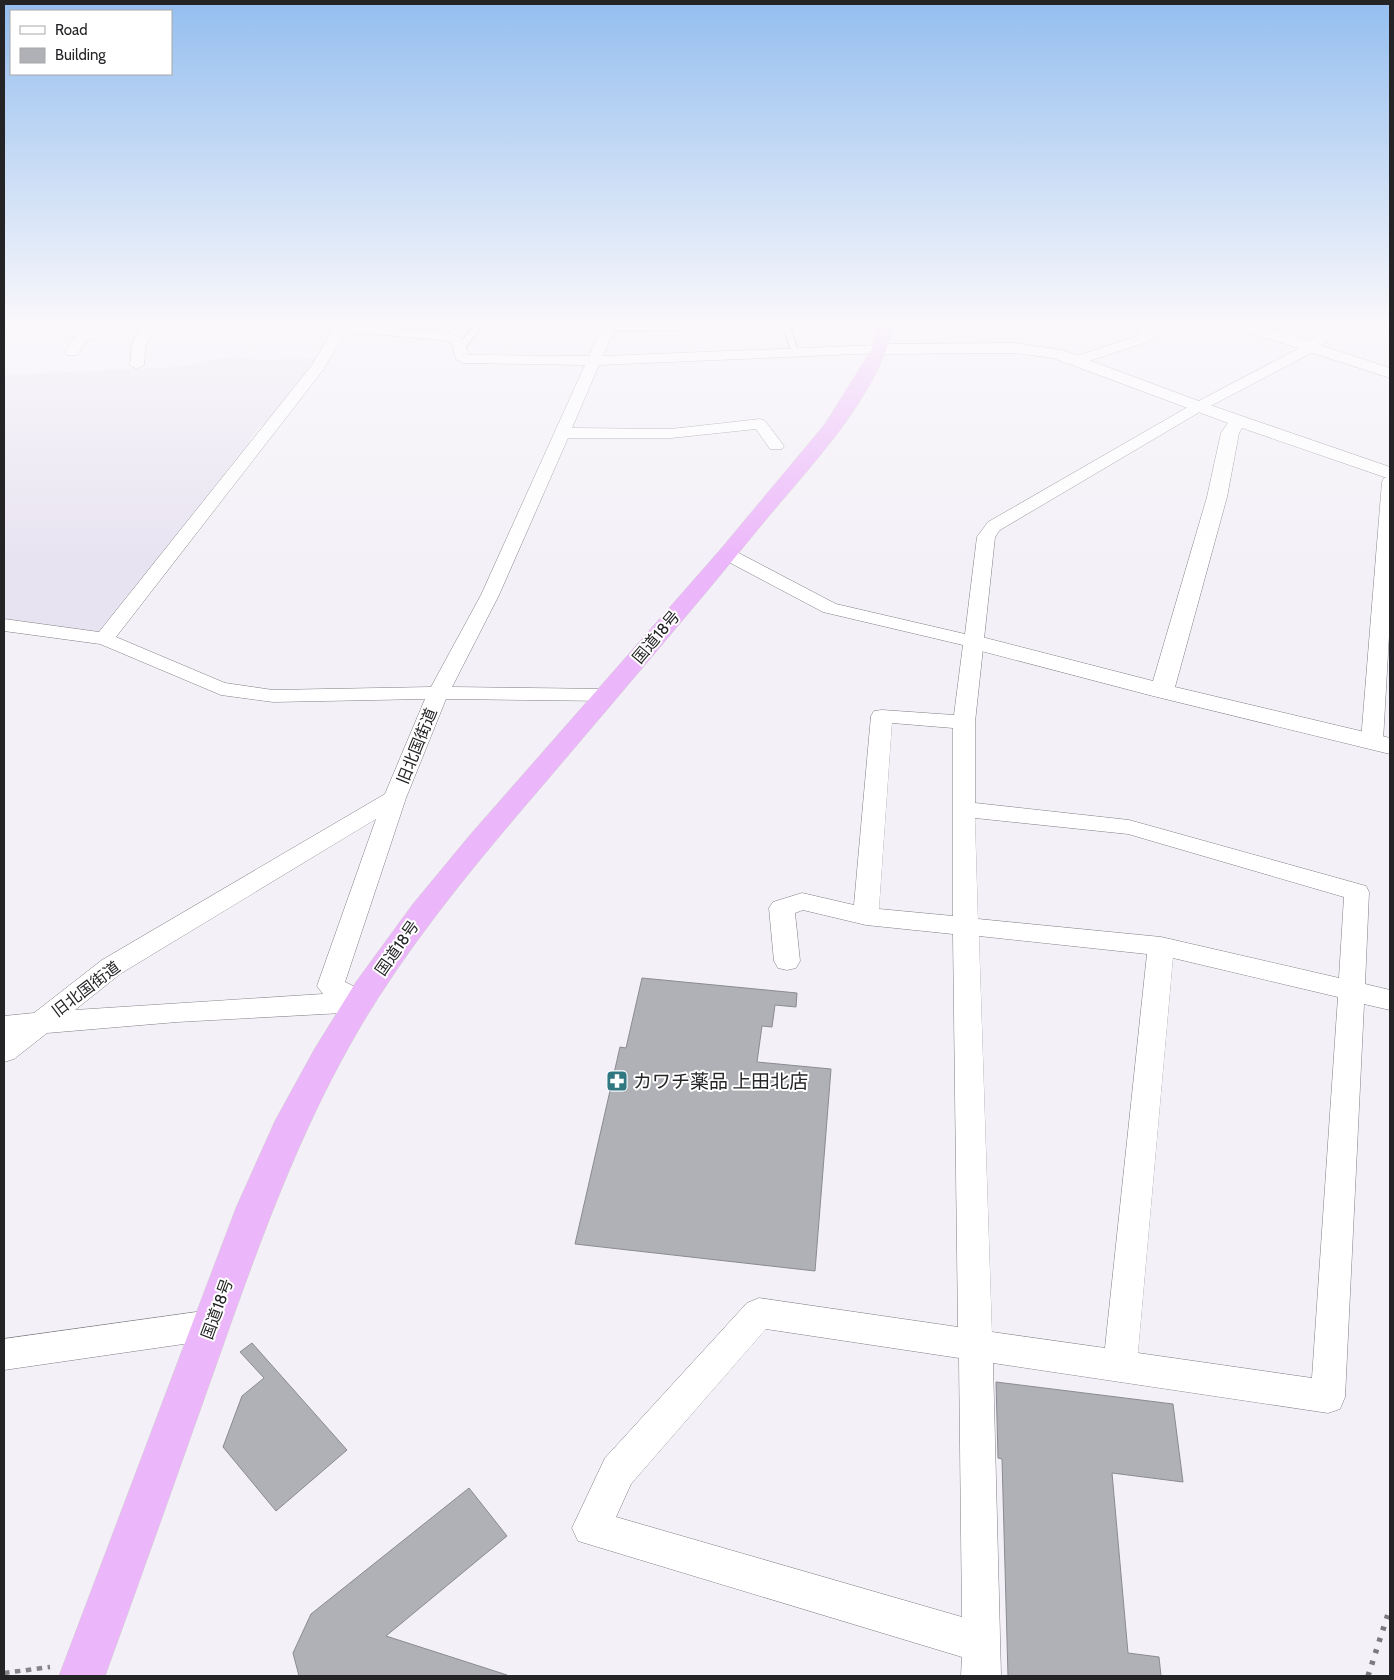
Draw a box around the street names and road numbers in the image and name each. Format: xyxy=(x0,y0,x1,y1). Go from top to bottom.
street label: 国道18号 xyxy=(628,607,684,667)
street label: 旧北国街道 xyxy=(393,705,441,787)
street label: 国道18号 xyxy=(371,917,423,979)
street label: 旧北国街道 xyxy=(48,957,124,1021)
street label: 国道18号 xyxy=(197,1276,237,1342)

